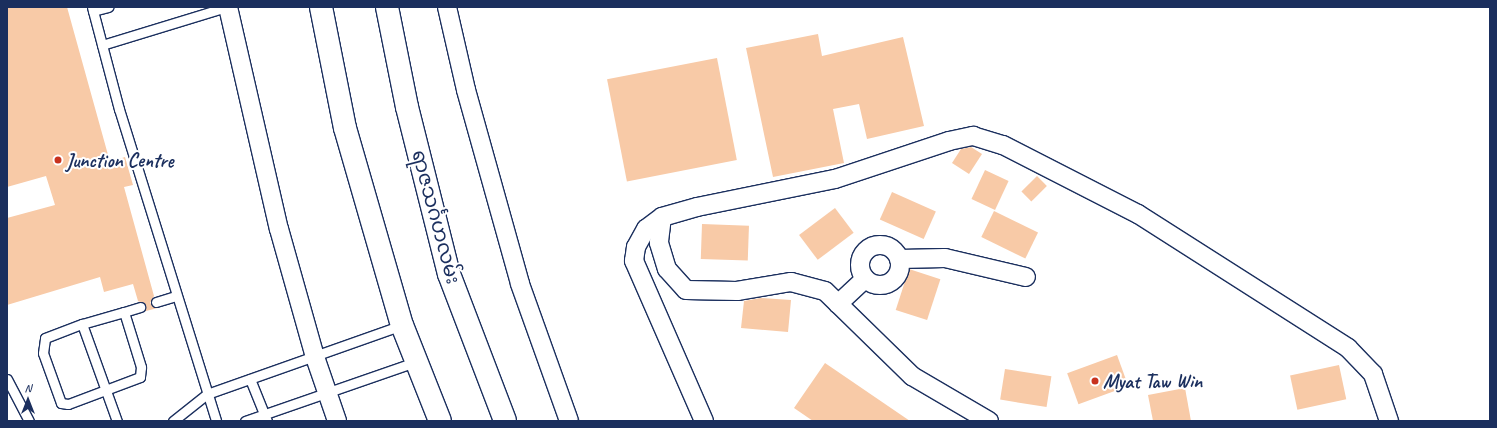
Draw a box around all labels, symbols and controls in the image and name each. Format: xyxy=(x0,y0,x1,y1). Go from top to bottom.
street label: ရာဇသင်္ဂဟလမ်း xyxy=(407,147,465,287)
place label: Junction Centre xyxy=(66,148,173,172)
marker: Junction Centre xyxy=(53,155,63,165)
place label: Myat Taw Win xyxy=(1103,369,1204,393)
marker: Myat Taw Win xyxy=(1090,376,1100,386)
north arrow xyxy=(8,380,48,420)
text: N xyxy=(25,381,31,395)

